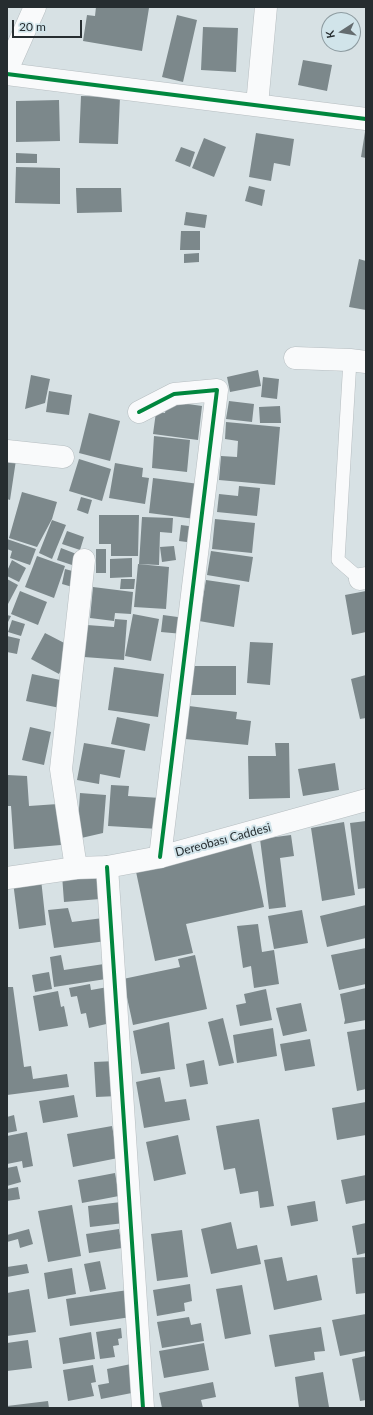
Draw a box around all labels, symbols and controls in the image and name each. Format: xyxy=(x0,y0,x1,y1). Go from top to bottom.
scale bar xyxy=(14,12,84,38)
north arrow xyxy=(321,12,361,52)
text: 20 m xyxy=(19,19,46,34)
text: K xyxy=(323,29,337,39)
street label: Dereobası Caddesi xyxy=(174,820,272,860)

